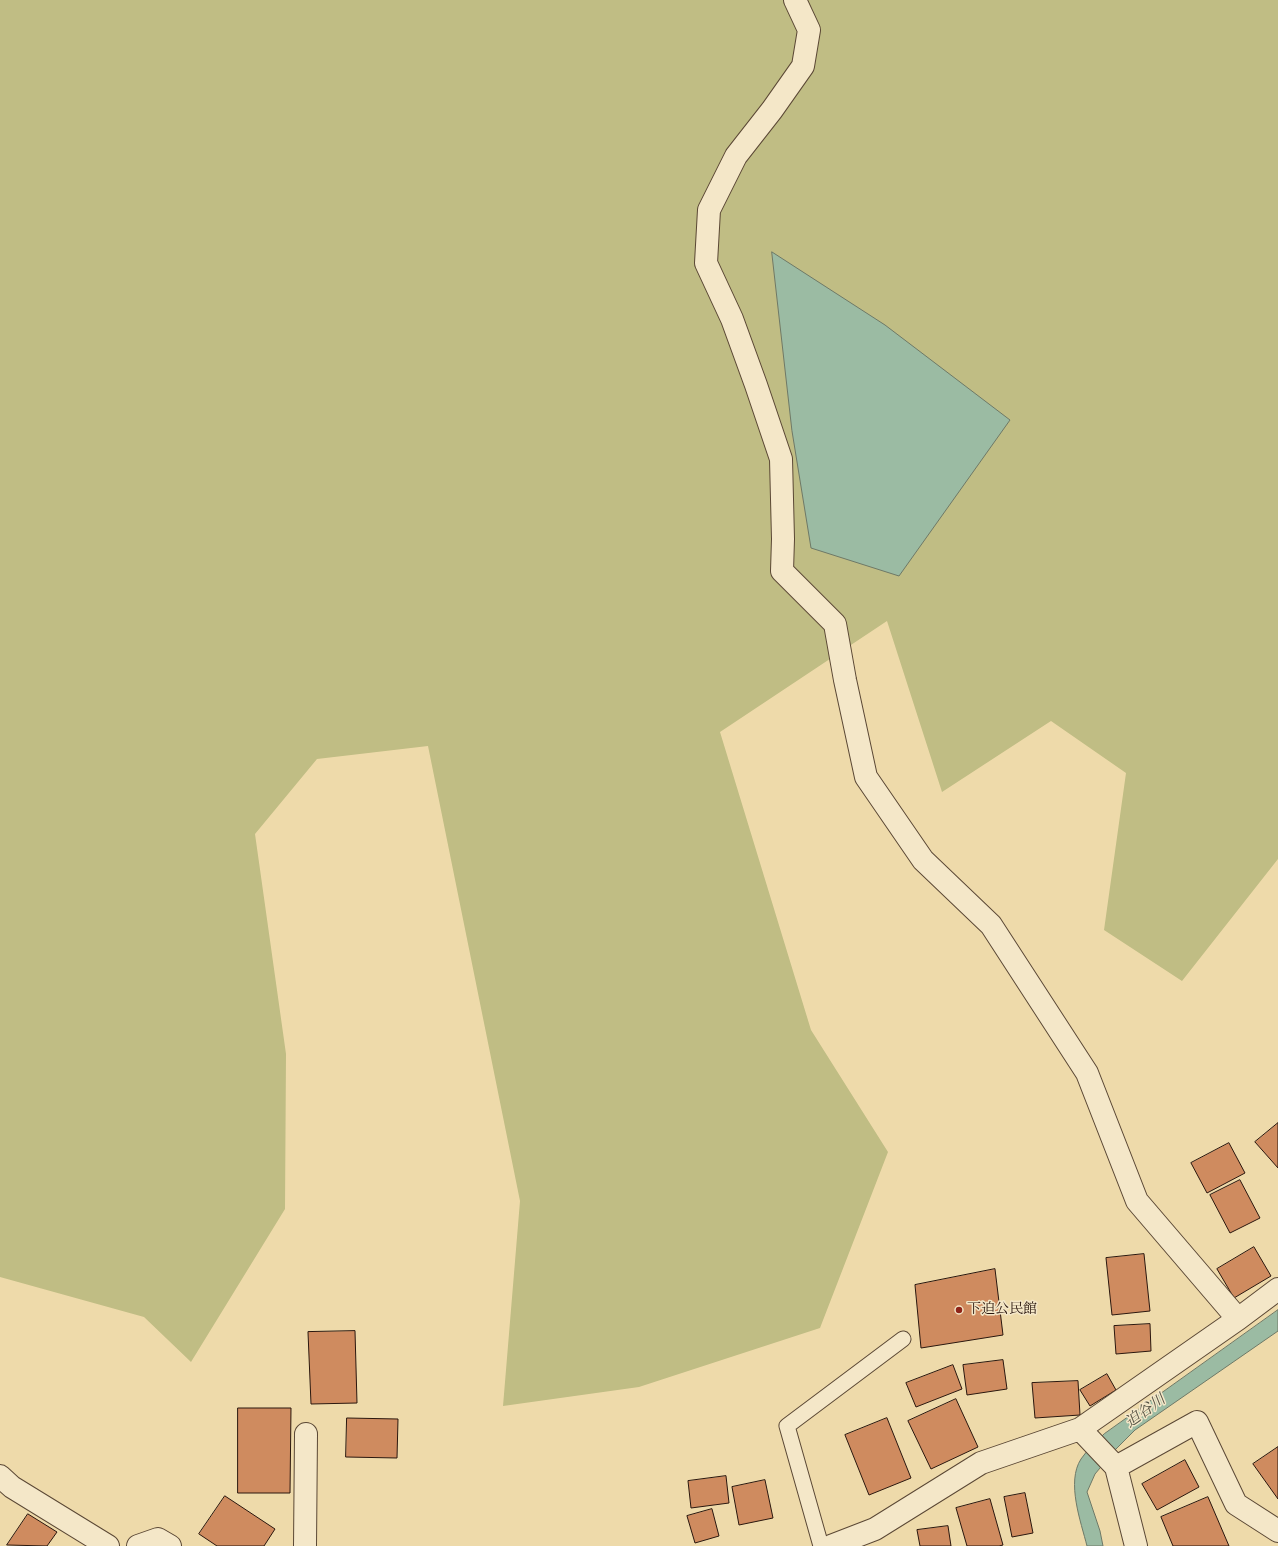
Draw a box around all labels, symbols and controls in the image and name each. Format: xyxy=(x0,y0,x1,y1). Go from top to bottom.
place label: 下迫公民館 xyxy=(967,1302,1037,1318)
marker: 下迫公民館 xyxy=(954,1305,964,1315)
water label: 迫谷川 xyxy=(1123,1391,1169,1433)

